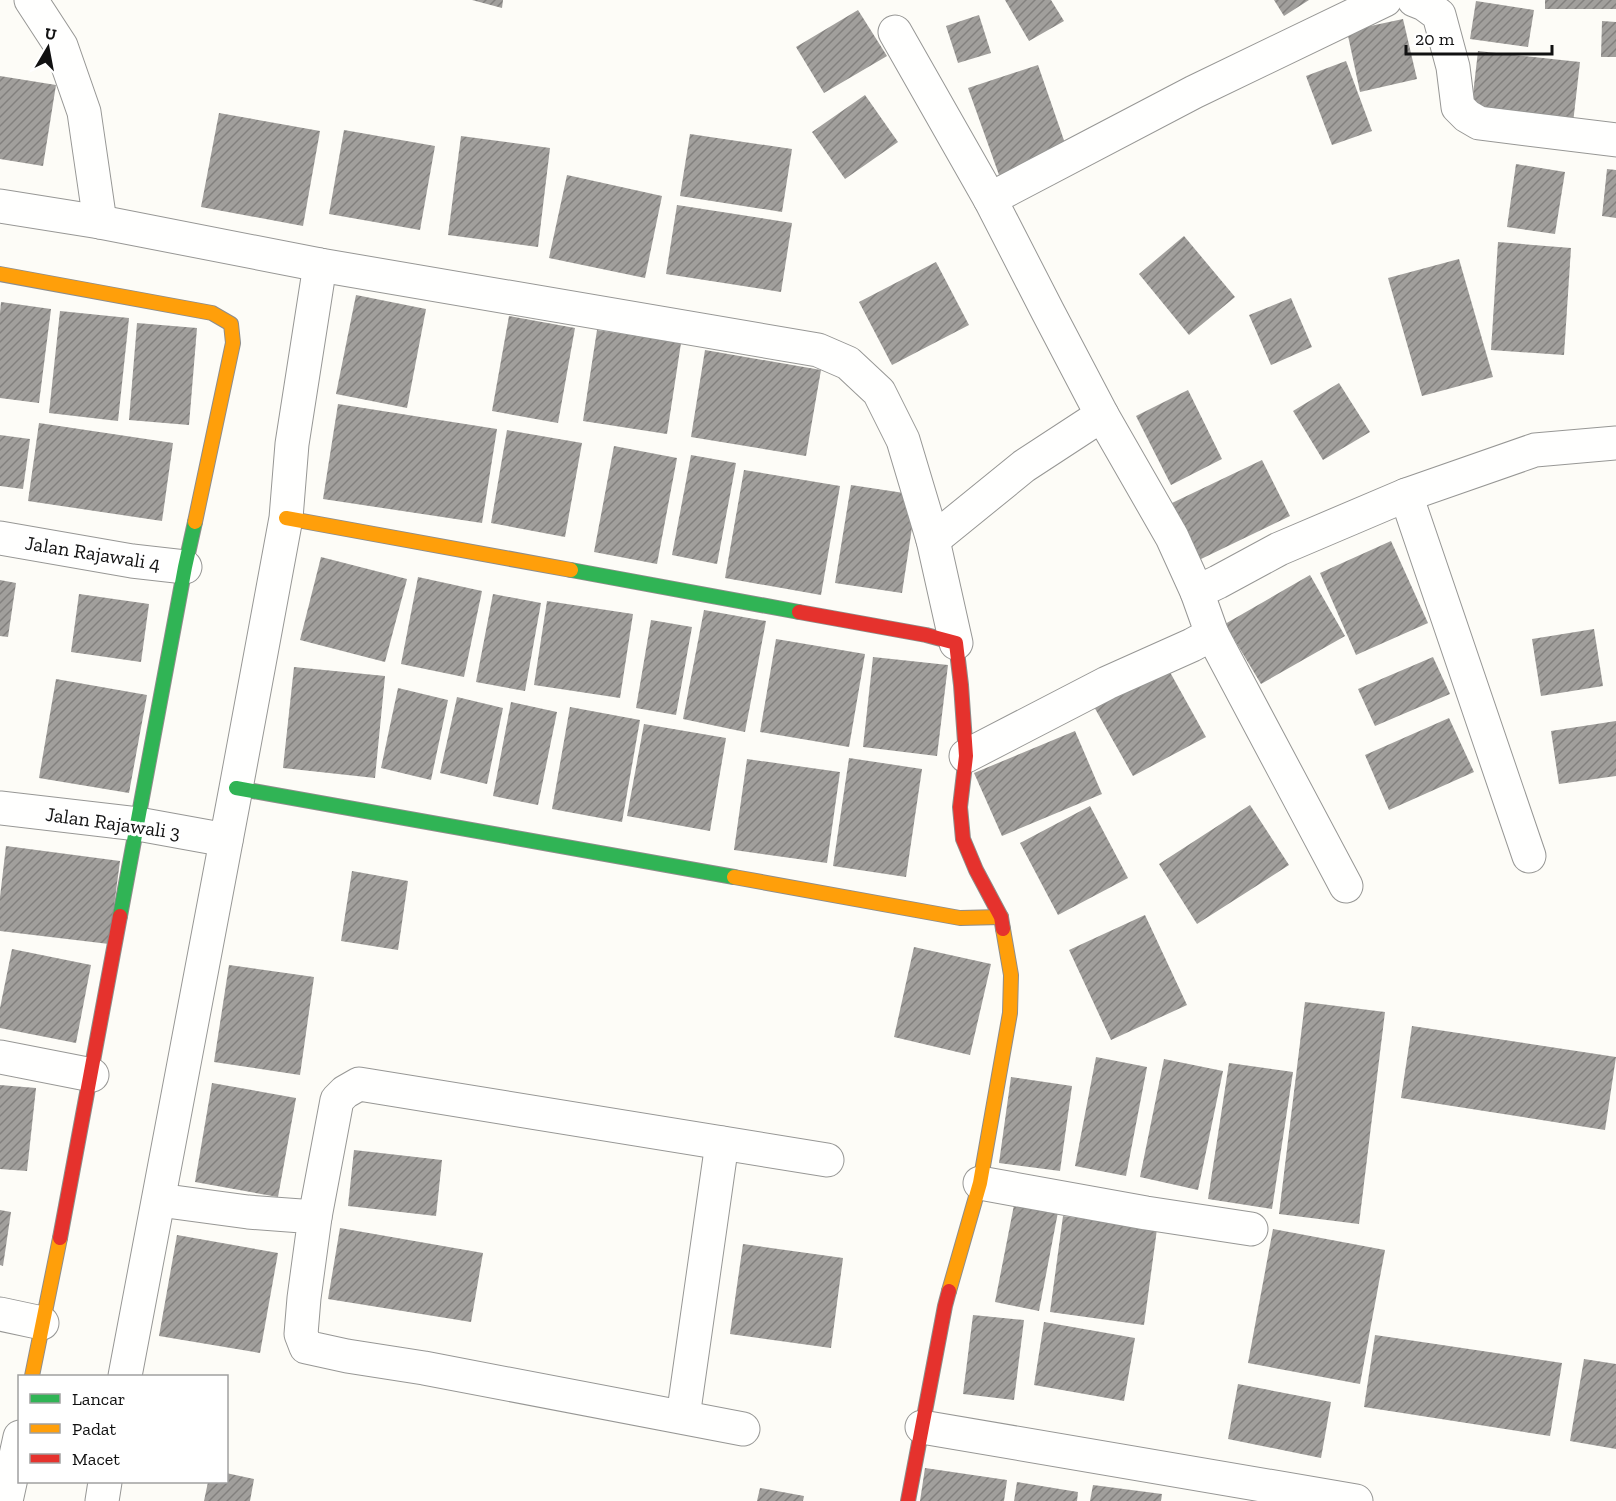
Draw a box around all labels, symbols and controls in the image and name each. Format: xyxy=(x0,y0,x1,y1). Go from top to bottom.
north arrow xyxy=(18,18,78,78)
scale bar xyxy=(1406,18,1552,56)
text: U xyxy=(43,23,58,44)
text: 20 m xyxy=(1415,28,1455,50)
street label: Jalan Rajawali 4 xyxy=(24,530,163,576)
street label: Jalan Rajawali 3 xyxy=(44,802,182,844)
legend xyxy=(18,1375,228,1483)
text: Lancar xyxy=(72,1388,125,1410)
text: Padat xyxy=(72,1418,116,1440)
text: Macet xyxy=(72,1448,120,1470)

